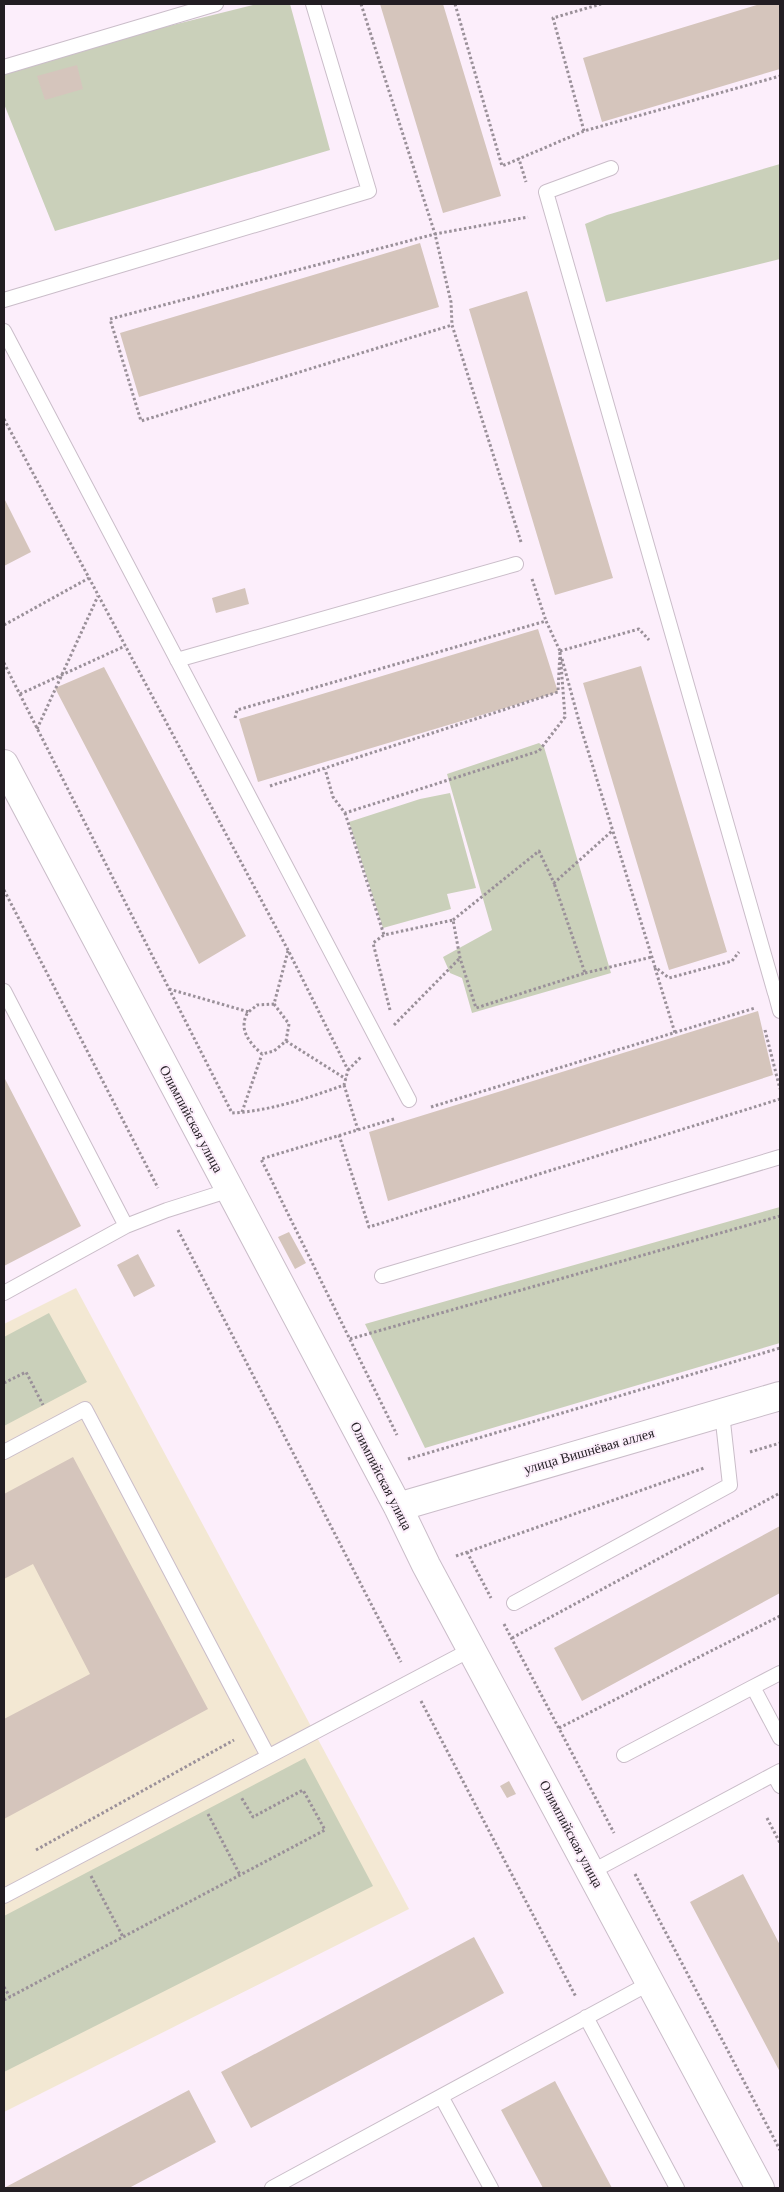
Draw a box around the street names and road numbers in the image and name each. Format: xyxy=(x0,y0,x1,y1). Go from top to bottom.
street label: Олимпийская улица xyxy=(156,1063,226,1176)
street label: Олимпийская улица xyxy=(347,1419,415,1533)
street label: улица Вишнёвая аллея xyxy=(522,1425,656,1477)
street label: Олимпийская улица xyxy=(536,1778,606,1891)

